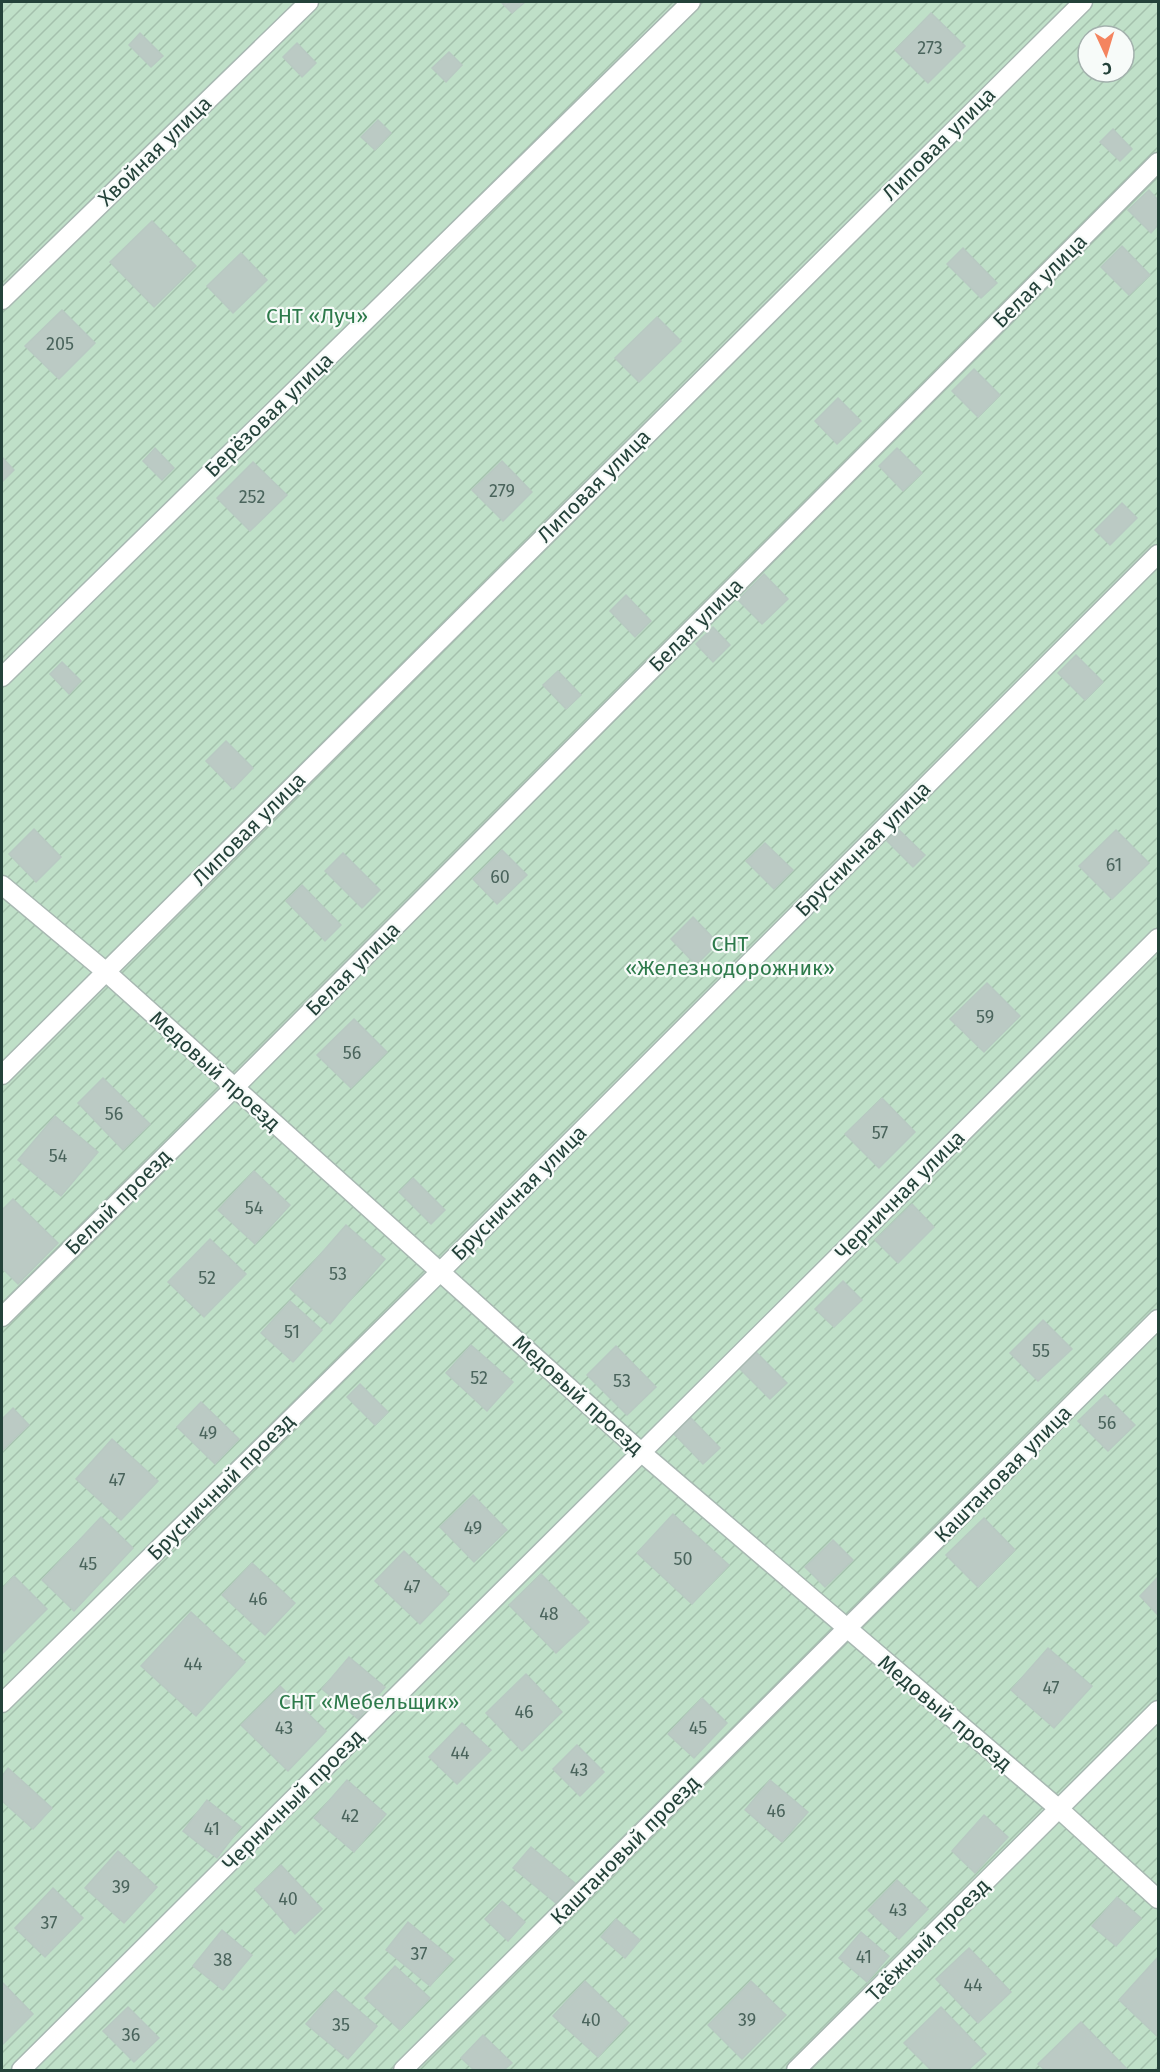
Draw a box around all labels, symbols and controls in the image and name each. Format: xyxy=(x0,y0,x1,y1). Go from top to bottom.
north arrow xyxy=(1076,24,1136,84)
house number: 273 xyxy=(917,37,943,59)
text: С xyxy=(1101,59,1112,78)
street label: Липовая улица xyxy=(877,82,1001,206)
street label: Хвойная улица xyxy=(93,90,217,212)
street label: Белая улица xyxy=(987,228,1093,334)
park label: СНТ «Луч» xyxy=(266,303,368,329)
house number: 205 xyxy=(46,333,74,355)
street label: Берёзовая улица xyxy=(199,347,339,483)
street label: Липовая улица xyxy=(532,424,656,548)
house number: 279 xyxy=(489,480,515,502)
house number: 252 xyxy=(239,486,265,508)
street label: Белая улица xyxy=(643,572,749,678)
street label: Липовая улица xyxy=(187,767,311,891)
street label: Брусничная улица xyxy=(790,776,936,922)
house number: 61 xyxy=(1106,854,1122,876)
house number: 60 xyxy=(490,866,510,888)
street label: Белая улица xyxy=(300,916,406,1022)
park label: СНТ «Железнодорожник» xyxy=(625,931,835,981)
street label: Медовый проезд xyxy=(144,1005,286,1137)
house number: 59 xyxy=(976,1006,994,1028)
house number: 56 xyxy=(343,1042,361,1064)
house number: 56 xyxy=(105,1103,123,1125)
street label: Брусничная улица xyxy=(446,1120,592,1266)
house number: 57 xyxy=(872,1122,888,1144)
street label: Черничная улица xyxy=(830,1125,970,1265)
street label: Белый проезд xyxy=(60,1144,176,1260)
house number: 54 xyxy=(49,1145,68,1167)
house number: 54 xyxy=(245,1197,264,1219)
house number: 53 xyxy=(329,1263,347,1285)
house number: 52 xyxy=(198,1267,216,1289)
house number: 51 xyxy=(284,1321,300,1343)
street label: Медовый проезд xyxy=(507,1329,649,1461)
house number: 55 xyxy=(1032,1340,1050,1362)
house number: 52 xyxy=(470,1367,488,1389)
house number: 53 xyxy=(613,1370,631,1392)
street label: Каштановая улица xyxy=(929,1400,1077,1548)
street label: Брусничный проезд xyxy=(142,1408,300,1566)
house number: 56 xyxy=(1098,1412,1116,1434)
house number: 49 xyxy=(199,1422,217,1444)
house number: 47 xyxy=(108,1469,126,1491)
house number: 49 xyxy=(464,1517,482,1539)
house number: 50 xyxy=(673,1548,693,1570)
house number: 45 xyxy=(79,1553,97,1575)
house number: 47 xyxy=(403,1576,421,1598)
house number: 46 xyxy=(248,1588,268,1610)
house number: 48 xyxy=(539,1603,559,1625)
street label: Медовый проезд xyxy=(873,1649,1017,1777)
house number: 44 xyxy=(183,1653,203,1675)
house number: 47 xyxy=(1042,1677,1060,1699)
park label: СНТ «Мебельщик» xyxy=(279,1689,459,1715)
house number: 46 xyxy=(514,1701,534,1723)
house number: 43 xyxy=(275,1717,293,1739)
house number: 45 xyxy=(689,1717,707,1739)
street label: Черничный проезд xyxy=(217,1724,369,1876)
house number: 44 xyxy=(450,1742,470,1764)
house number: 43 xyxy=(570,1759,588,1781)
street label: Каштановый проезд xyxy=(545,1770,705,1930)
house number: 46 xyxy=(766,1800,786,1822)
house number: 42 xyxy=(341,1805,359,1827)
house number: 41 xyxy=(204,1818,220,1840)
street label: Таёжный проезд xyxy=(861,1873,995,2007)
house number: 39 xyxy=(112,1876,130,1898)
house number: 40 xyxy=(278,1888,298,1910)
house number: 43 xyxy=(889,1899,907,1921)
house number: 37 xyxy=(41,1912,57,1934)
house number: 37 xyxy=(411,1943,427,1965)
house number: 41 xyxy=(856,1946,872,1968)
house number: 38 xyxy=(214,1949,233,1971)
house number: 44 xyxy=(963,1974,983,1996)
house number: 40 xyxy=(581,2009,601,2031)
house number: 39 xyxy=(738,2009,756,2031)
house number: 35 xyxy=(332,2014,350,2036)
house number: 36 xyxy=(122,2024,140,2046)

